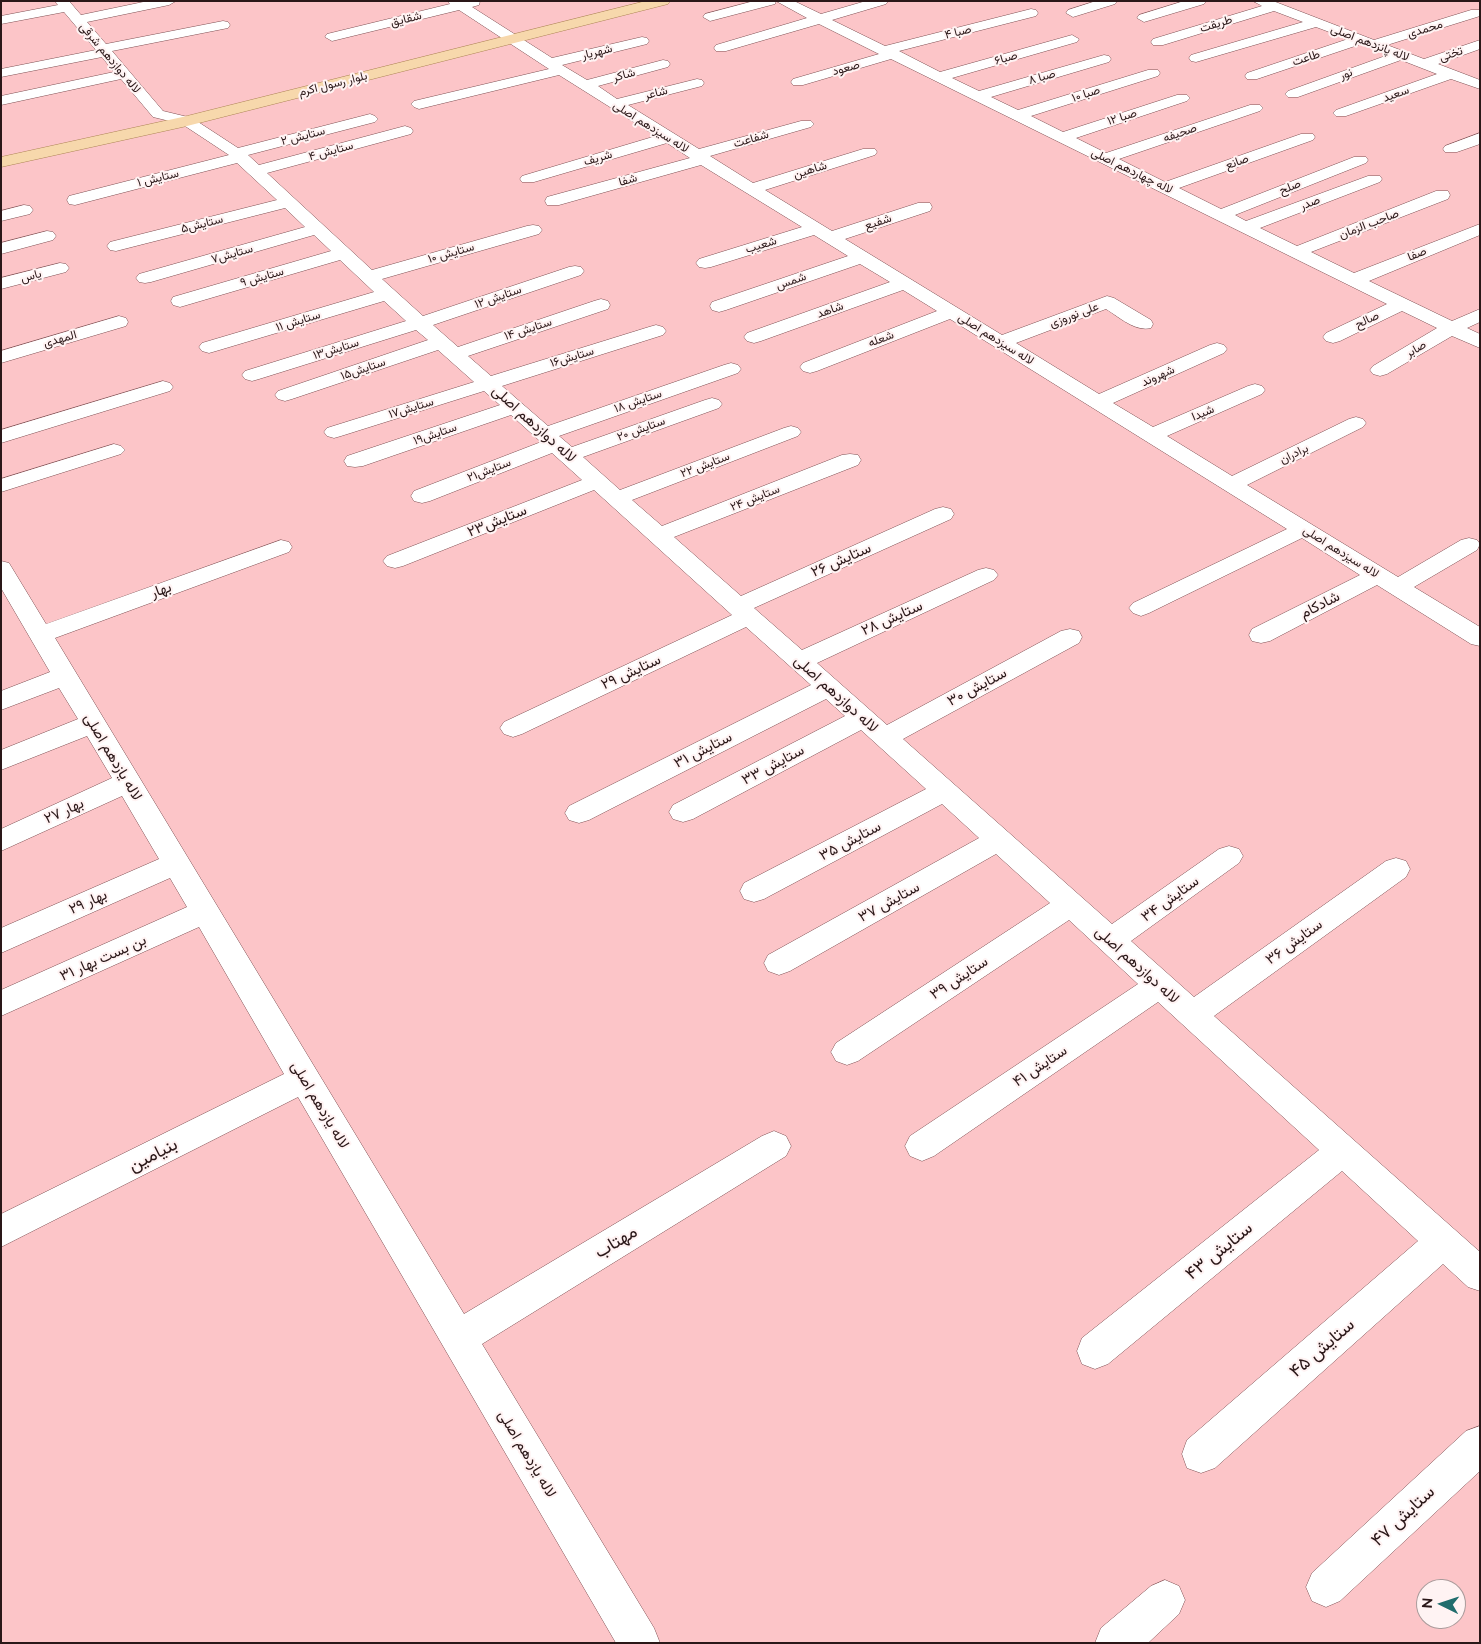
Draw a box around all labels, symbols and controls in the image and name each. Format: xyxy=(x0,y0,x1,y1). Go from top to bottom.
street label: شقایق xyxy=(389,8,423,30)
street label: طریقت xyxy=(1198,12,1234,36)
street label: محمدی xyxy=(1406,17,1444,41)
street label: لاله دوازدهم شرقی xyxy=(76,20,144,96)
street label: لاله پانزدهم اصلی xyxy=(1329,21,1411,65)
street label: صبا ۴ xyxy=(943,22,973,42)
street label: شهریار xyxy=(580,41,614,63)
street label: تختی xyxy=(1437,43,1465,65)
street label: طاعت xyxy=(1290,47,1322,69)
street label: صبا۶ xyxy=(993,48,1019,68)
street label: صعود xyxy=(831,57,861,79)
street label: شاکر xyxy=(611,65,637,85)
street label: نور xyxy=(1337,65,1355,83)
street label: صبا ۸ xyxy=(1027,66,1057,88)
street label: بلوار رسول اکرم xyxy=(297,69,369,99)
street label: شاعر xyxy=(643,83,669,103)
street label: صبا ۱۰ xyxy=(1070,83,1102,105)
street label: سعید xyxy=(1381,83,1411,105)
street label: لاله سیزدهم اصلی xyxy=(610,98,692,156)
street label: صبا ۱۲ xyxy=(1105,105,1139,129)
street label: صحیفه xyxy=(1161,121,1199,145)
street label: ستایش ۲ xyxy=(279,124,327,148)
street label: شفاعت xyxy=(732,127,770,151)
street label: ستایش ۴ xyxy=(307,138,355,164)
street label: لاله چهاردهم اصلی xyxy=(1089,145,1175,197)
street label: شریف xyxy=(582,147,614,169)
street label: صانع xyxy=(1223,151,1251,173)
street label: شاهین xyxy=(791,158,829,182)
street label: ستایش ۱ xyxy=(136,166,180,190)
street label: شفا xyxy=(617,171,639,189)
street label: صلح xyxy=(1277,176,1303,198)
street label: صدر xyxy=(1298,193,1322,213)
street label: صاحب الزمان xyxy=(1337,206,1401,242)
street label: شفیع xyxy=(863,211,893,233)
street label: ستایش۵ xyxy=(179,212,225,236)
street label: شعیب xyxy=(744,233,778,257)
street label: ستایش ۱۰ xyxy=(426,240,476,266)
street label: ستایش۷ xyxy=(209,241,255,267)
street label: صفا xyxy=(1405,244,1429,264)
street label: ستایش ۹ xyxy=(239,264,285,290)
street label: یاس xyxy=(19,266,43,286)
street label: شمس xyxy=(774,269,808,293)
street label: ستایش ۱۲ xyxy=(473,282,523,312)
street label: شاهد xyxy=(815,299,845,321)
street label: علی نوروزی xyxy=(1047,299,1101,331)
street label: ستایش ۱۱ xyxy=(274,307,322,335)
street label: صالح xyxy=(1353,308,1381,332)
street label: لاله سیزدهم اصلی xyxy=(955,310,1037,368)
street label: ستایش ۱۴ xyxy=(502,315,554,343)
street label: المهدی xyxy=(42,327,78,351)
street label: شعله xyxy=(866,328,896,350)
street label: ستایش۱۳ xyxy=(311,335,361,363)
street label: صابر xyxy=(1403,337,1429,361)
street label: ستایش۱۶ xyxy=(548,344,596,370)
street label: ستایش۱۵ xyxy=(339,355,387,383)
street label: شهروند xyxy=(1139,362,1177,390)
street label: لاله دوازدهم اصلی xyxy=(488,381,580,467)
street label: ستایش ۱۸ xyxy=(612,386,664,416)
street label: ستایش۱۷ xyxy=(387,394,435,422)
street label: شیدا xyxy=(1190,402,1216,424)
street label: ستایش ۲۰ xyxy=(615,414,667,444)
street label: ستایش۱۹ xyxy=(411,420,459,448)
street label: برادران xyxy=(1277,441,1311,467)
street label: ستایش ۲۲ xyxy=(678,449,732,481)
street label: ستایش۲۱ xyxy=(465,455,513,485)
street label: ستایش ۲۴ xyxy=(728,482,782,514)
street label: ستایش۲۳ xyxy=(465,501,529,541)
street label: لاله سیزدهم اصلی xyxy=(1300,523,1382,581)
street label: ستایش ۲۶ xyxy=(808,539,874,581)
street label: بهار xyxy=(148,578,174,602)
street label: شادکام xyxy=(1297,587,1343,623)
street label: ستایش ۲۸ xyxy=(859,597,925,639)
street label: ستایش ۲۹ xyxy=(598,650,664,694)
street label: لاله دوازدهم اصلی xyxy=(790,651,882,737)
street label: ستایش ۳۰ xyxy=(944,664,1010,710)
street label: لاله یازدهم اصلی xyxy=(80,710,146,804)
street label: ستایش ۳۱ xyxy=(671,728,735,772)
street label: ستایش ۳۳ xyxy=(739,741,807,789)
street label: بهار ۲۷ xyxy=(41,794,87,828)
street label: ستایش ۳۵ xyxy=(816,817,884,865)
street label: ستایش ۳۴ xyxy=(1138,872,1202,926)
street label: ستایش ۳۷ xyxy=(855,878,923,926)
street label: بهار ۲۹ xyxy=(66,886,110,918)
street label: ستایش ۳۶ xyxy=(1262,915,1326,969)
street label: لاله دوازدهم اصلی xyxy=(1091,922,1183,1008)
street label: بن بست بهار ٣١ xyxy=(57,931,149,985)
street label: ستایش ۳۹ xyxy=(927,953,991,1003)
street label: ستایش ۴۱ xyxy=(1009,1041,1071,1091)
street label: لاله یازدهم اصلی xyxy=(287,1058,353,1152)
street label: بنیامین xyxy=(125,1133,181,1177)
street label: ستایش ۴۳ xyxy=(1181,1217,1257,1285)
street label: مهتاب xyxy=(591,1221,641,1263)
street label: ستایش ۴۵ xyxy=(1285,1314,1359,1382)
street label: لاله یازدهم اصلی xyxy=(494,1407,560,1501)
street label: ستایش ۴۷ xyxy=(1367,1481,1439,1551)
north arrow xyxy=(1416,1579,1466,1629)
text: N xyxy=(1419,1597,1435,1609)

